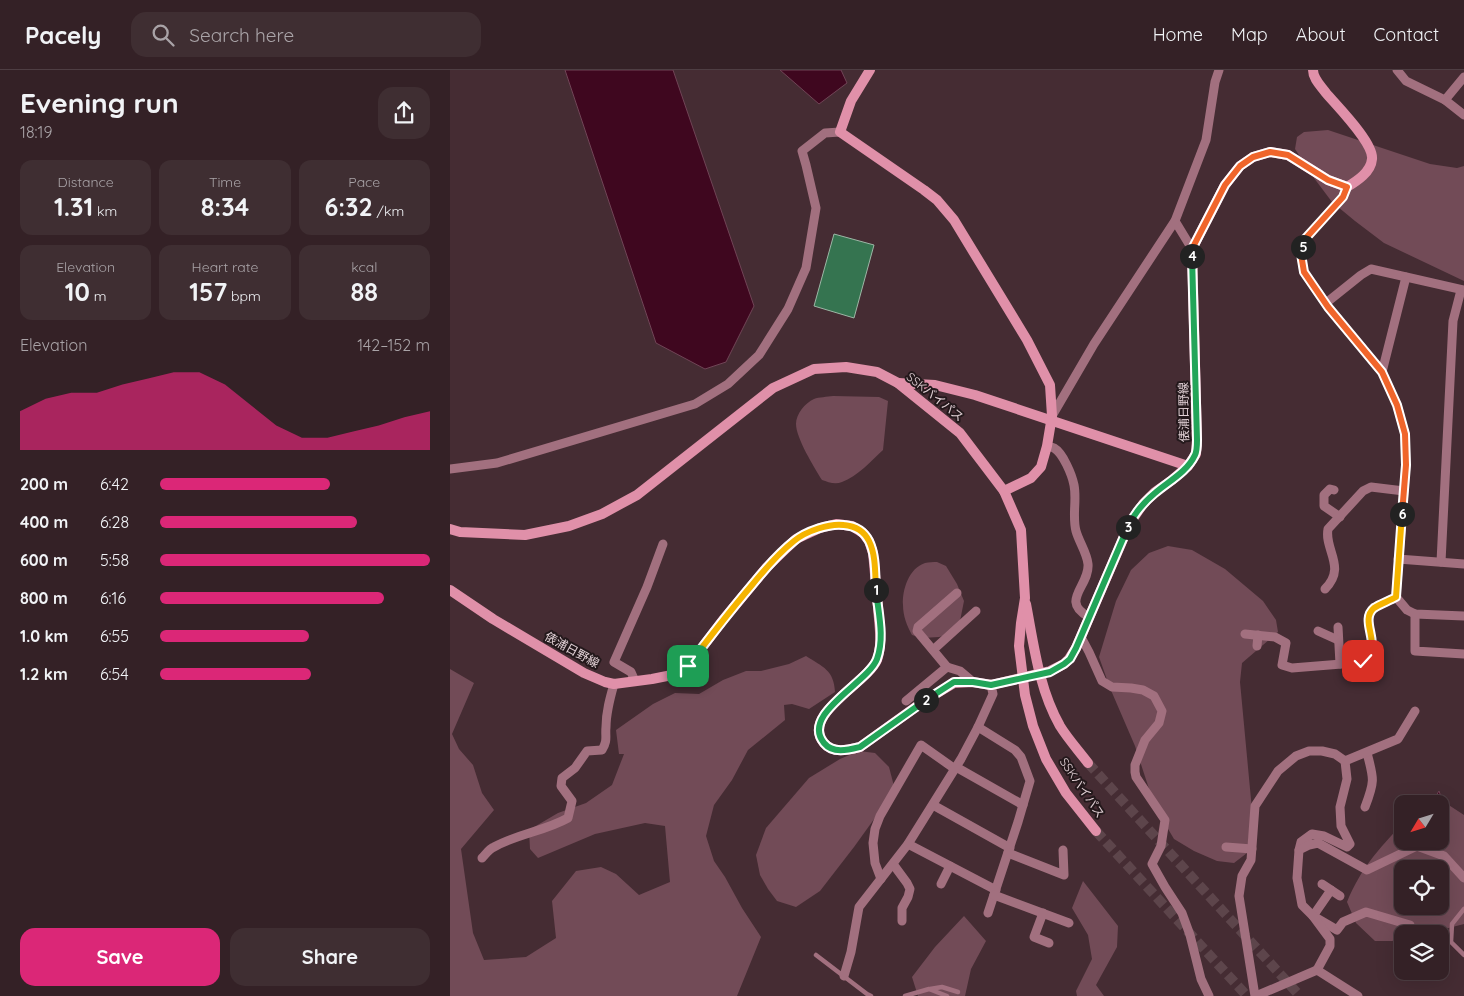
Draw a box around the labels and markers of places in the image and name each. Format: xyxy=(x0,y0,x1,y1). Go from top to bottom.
pin: 5 xyxy=(1290,234,1316,260)
pin: 4 xyxy=(1180,244,1204,268)
pin: 6 xyxy=(1390,502,1414,526)
pin: 3 xyxy=(1116,514,1140,540)
pin: 1 xyxy=(864,578,888,602)
pin xyxy=(1342,640,1384,682)
pin xyxy=(667,645,709,687)
pin: 2 xyxy=(914,688,938,712)

